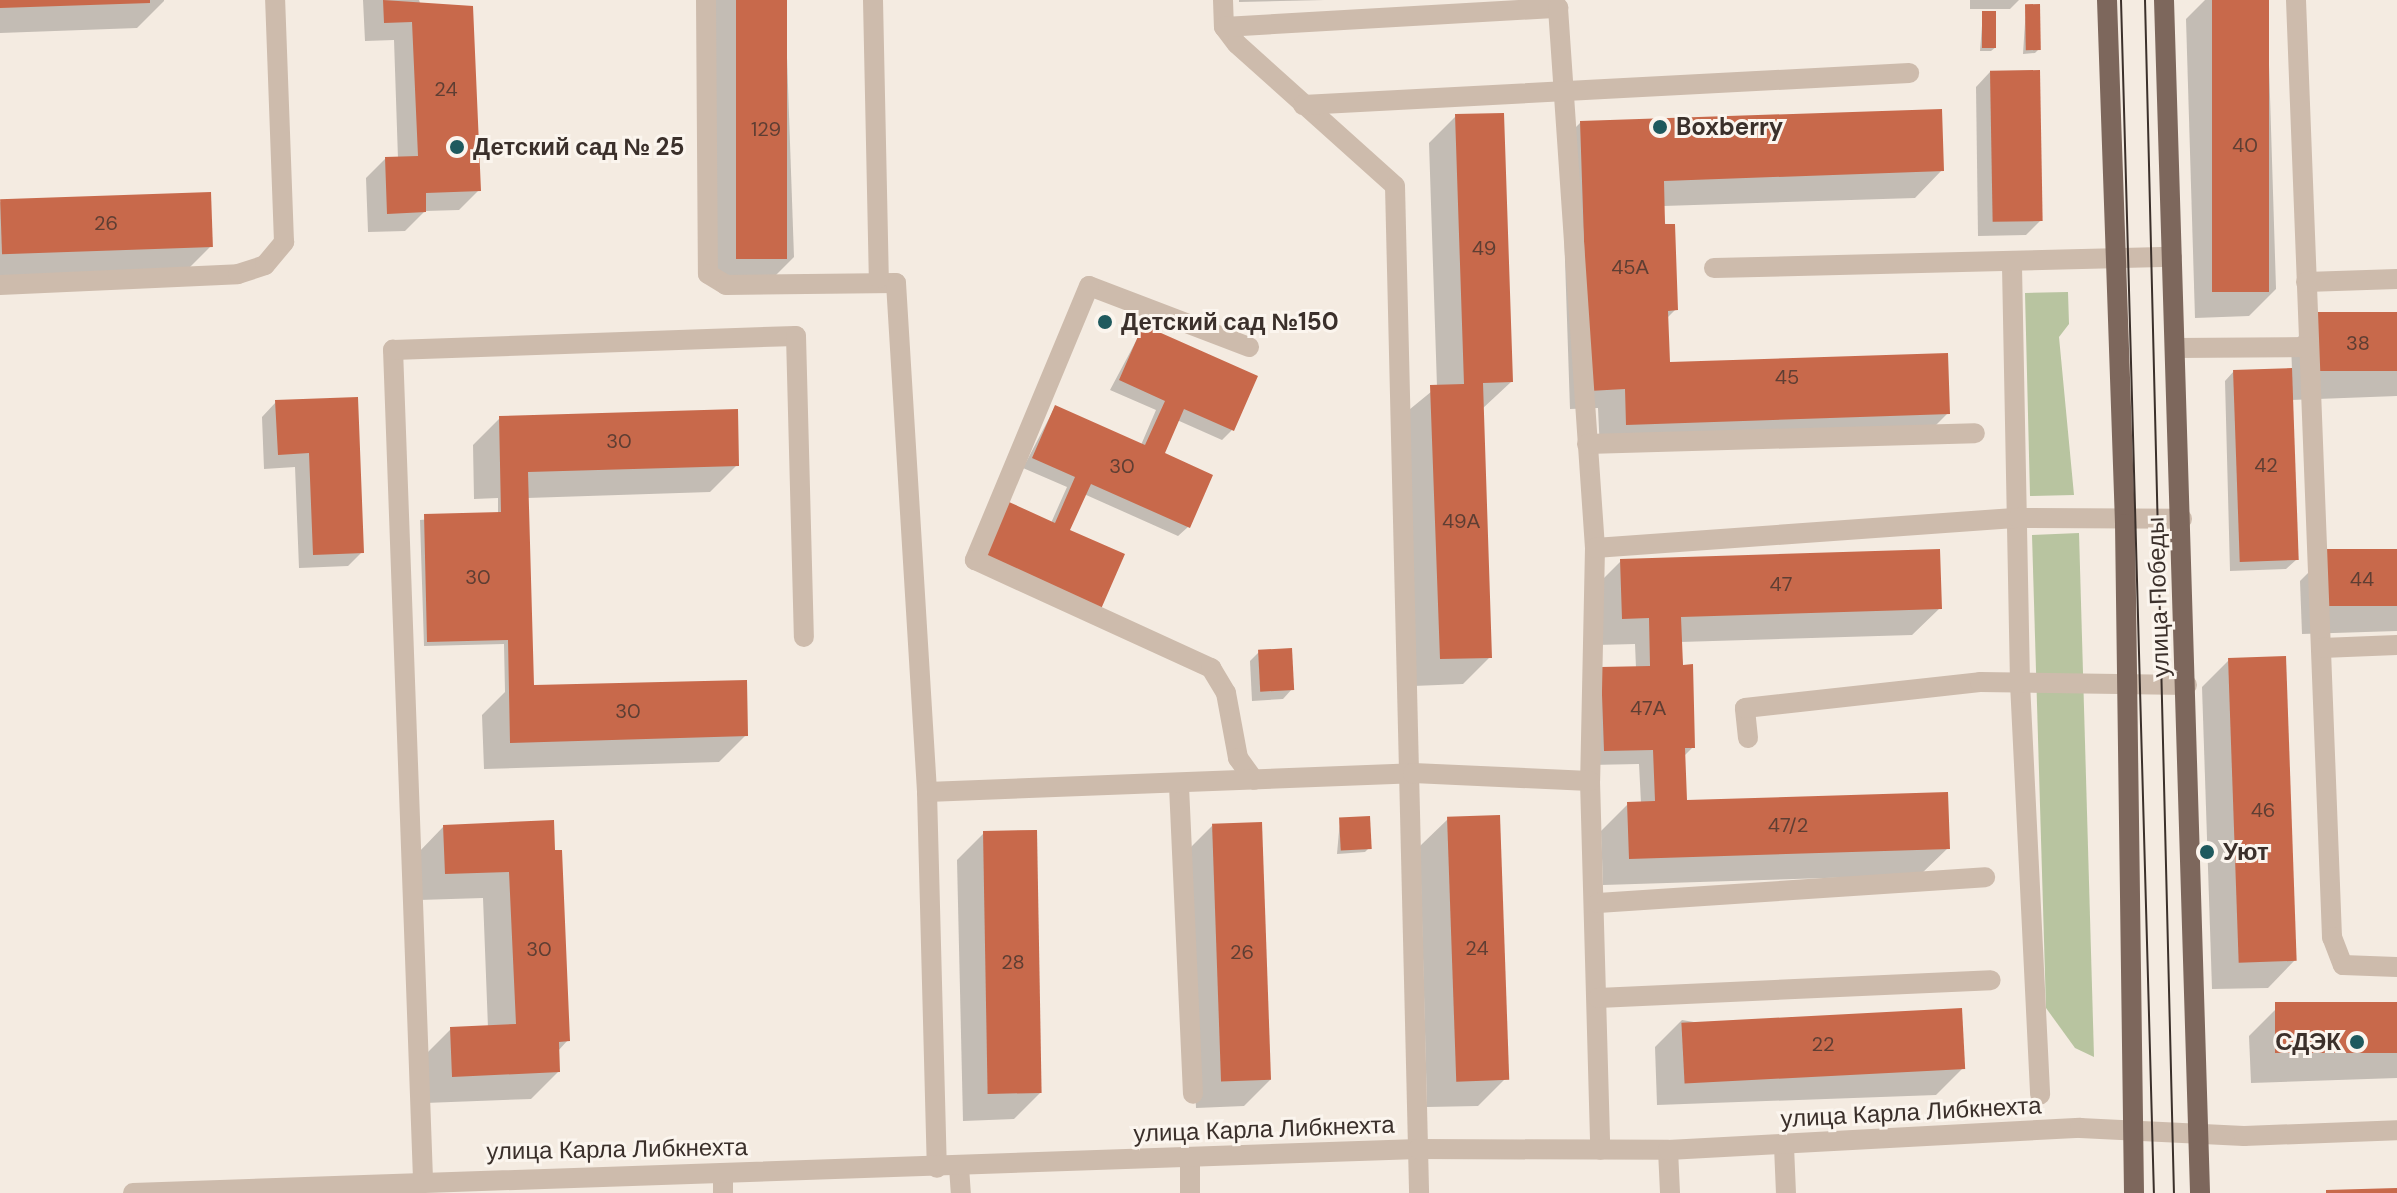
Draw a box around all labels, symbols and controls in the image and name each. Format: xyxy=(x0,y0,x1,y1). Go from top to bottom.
house number: 24 xyxy=(434,77,458,101)
place label: Boxberry xyxy=(1676,113,1783,141)
house number: 129 xyxy=(751,117,781,141)
marker: Boxberry xyxy=(1651,118,1669,136)
place label: Детский сад № 25 xyxy=(473,133,684,161)
house number: 40 xyxy=(2232,133,2258,157)
marker: Детский сад № 25 xyxy=(448,138,466,156)
house number: 26 xyxy=(94,211,118,235)
house number: 49 xyxy=(1472,236,1496,260)
house number: 45А xyxy=(1611,255,1649,279)
place label: Детский сад №150 xyxy=(1121,308,1339,336)
marker: Детский сад №150 xyxy=(1096,313,1114,331)
house number: 38 xyxy=(2346,331,2370,355)
house number: 45 xyxy=(1775,365,1799,389)
house number: 30 xyxy=(606,429,632,453)
house number: 42 xyxy=(2254,453,2278,477)
house number: 30 xyxy=(1109,454,1135,478)
house number: 49А xyxy=(1442,509,1480,533)
street label: улица Победы xyxy=(2141,516,2175,678)
house number: 30 xyxy=(465,565,491,589)
house number: 44 xyxy=(2350,567,2374,591)
house number: 47 xyxy=(1770,572,1792,596)
house number: 47А xyxy=(1630,696,1666,720)
house number: 30 xyxy=(615,699,641,723)
house number: 46 xyxy=(2251,798,2275,822)
house number: 47/2 xyxy=(1768,813,1808,837)
place label: Уют xyxy=(2223,838,2269,866)
marker: Уют xyxy=(2198,843,2216,861)
house number: 24 xyxy=(1465,936,1489,960)
house number: 30 xyxy=(526,937,552,961)
house number: 26 xyxy=(1230,940,1254,964)
house number: 28 xyxy=(1001,950,1025,974)
place label: СДЭК xyxy=(2275,1028,2341,1056)
house number: 22 xyxy=(1811,1032,1835,1056)
marker: СДЭК xyxy=(2348,1033,2366,1051)
street label: улица Карла Либкнехта xyxy=(1780,1091,2042,1133)
street label: улица Карла Либкнехта xyxy=(1133,1110,1395,1148)
street label: улица Карла Либкнехта xyxy=(486,1132,748,1166)

